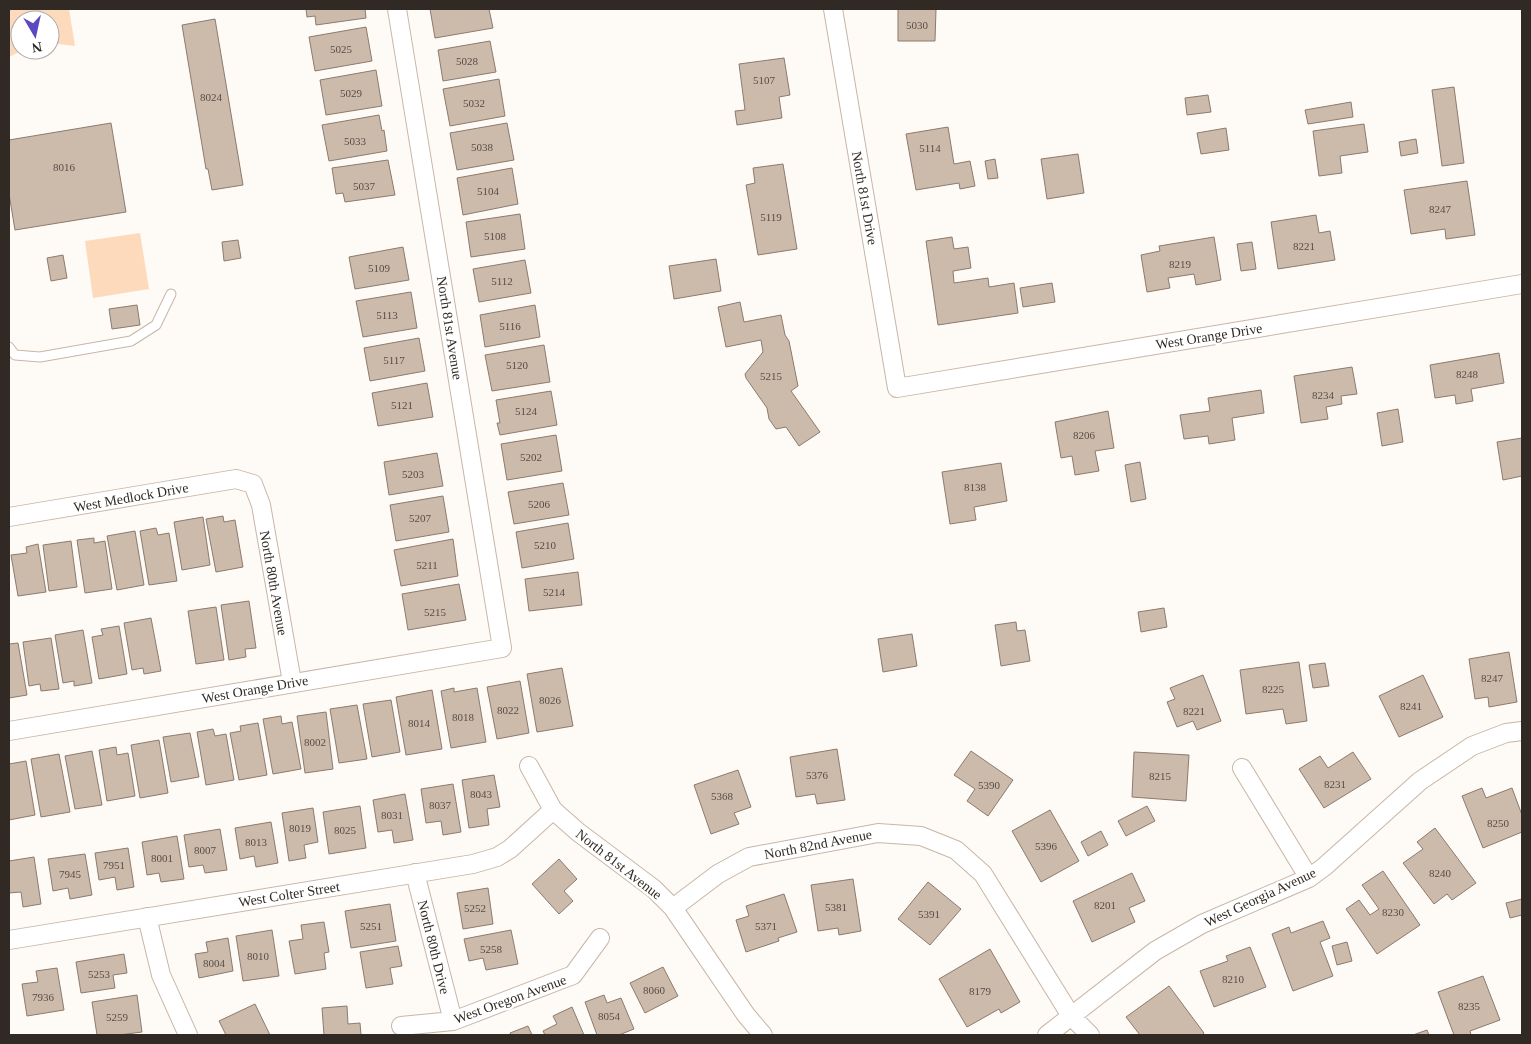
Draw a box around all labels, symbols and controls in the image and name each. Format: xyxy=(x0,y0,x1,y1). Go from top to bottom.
north arrow xyxy=(10,10,60,60)
house number: 5030 xyxy=(906,19,929,31)
text: N xyxy=(31,39,43,56)
house number: 5025 xyxy=(330,43,353,55)
house number: 5028 xyxy=(456,55,479,67)
house number: 5107 xyxy=(753,74,776,86)
house number: 5029 xyxy=(340,87,363,99)
house number: 8024 xyxy=(200,91,223,103)
house number: 5032 xyxy=(463,97,485,109)
house number: 5033 xyxy=(344,135,367,147)
house number: 5038 xyxy=(471,141,494,153)
house number: 5114 xyxy=(919,142,941,154)
street label: North 81st Drive xyxy=(849,150,880,246)
house number: 8016 xyxy=(53,161,76,173)
house number: 5037 xyxy=(353,180,376,192)
house number: 5104 xyxy=(477,185,500,197)
house number: 8247 xyxy=(1429,203,1452,215)
house number: 5119 xyxy=(760,211,782,223)
house number: 5108 xyxy=(484,230,507,242)
house number: 8221 xyxy=(1293,240,1315,252)
house number: 8219 xyxy=(1169,258,1192,270)
house number: 5109 xyxy=(368,262,391,274)
street label: North 81st Avenue xyxy=(434,275,465,381)
house number: 5112 xyxy=(491,275,513,287)
house number: 5113 xyxy=(376,309,398,321)
house number: 5116 xyxy=(499,320,521,332)
street label: West Orange Drive xyxy=(1155,321,1263,352)
house number: 5117 xyxy=(383,354,405,366)
house number: 5120 xyxy=(506,359,529,371)
house number: 8248 xyxy=(1456,368,1479,380)
house number: 5215 xyxy=(760,370,783,382)
house number: 8234 xyxy=(1312,389,1335,401)
house number: 5121 xyxy=(391,399,413,411)
house number: 5124 xyxy=(515,405,538,417)
house number: 8206 xyxy=(1073,429,1096,441)
house number: 5202 xyxy=(520,451,542,463)
house number: 5203 xyxy=(402,468,425,480)
street label: West Medlock Drive xyxy=(73,480,190,515)
house number: 8138 xyxy=(964,481,987,493)
house number: 5206 xyxy=(528,498,551,510)
house number: 5207 xyxy=(409,512,432,524)
street label: North 80th Avenue xyxy=(257,529,290,637)
house number: 5210 xyxy=(534,539,557,551)
house number: 5211 xyxy=(416,559,438,571)
house number: 5214 xyxy=(543,586,566,598)
house number: 5215 xyxy=(424,606,447,618)
house number: 8247 xyxy=(1481,672,1504,684)
street label: West Orange Drive xyxy=(201,673,309,706)
house number: 8225 xyxy=(1262,683,1285,695)
house number: 8026 xyxy=(539,694,562,706)
house number: 8241 xyxy=(1400,700,1422,712)
house number: 8022 xyxy=(497,704,519,716)
house number: 8221 xyxy=(1183,705,1205,717)
house number: 8018 xyxy=(452,711,475,723)
house number: 8014 xyxy=(408,717,431,729)
house number: 8002 xyxy=(304,736,326,748)
house number: 5376 xyxy=(806,769,829,781)
house number: 8215 xyxy=(1149,770,1172,782)
house number: 8231 xyxy=(1324,778,1346,790)
house number: 5390 xyxy=(978,779,1001,791)
house number: 8043 xyxy=(470,788,493,800)
house number: 5368 xyxy=(711,790,734,802)
house number: 8037 xyxy=(429,799,452,811)
house number: 8031 xyxy=(381,809,403,821)
house number: 8250 xyxy=(1487,817,1510,829)
house number: 8019 xyxy=(289,822,312,834)
house number: 8025 xyxy=(334,824,357,836)
street label: North 81st Avenue xyxy=(573,826,665,903)
street label: North 82nd Avenue xyxy=(763,827,873,862)
house number: 8013 xyxy=(245,836,268,848)
house number: 5396 xyxy=(1035,840,1058,852)
house number: 8007 xyxy=(194,844,217,856)
house number: 8001 xyxy=(151,852,173,864)
house number: 7951 xyxy=(103,859,125,871)
street label: West Georgia Avenue xyxy=(1202,865,1318,930)
house number: 8240 xyxy=(1429,867,1452,879)
house number: 7945 xyxy=(59,868,82,880)
street label: West Colter Street xyxy=(237,879,341,910)
street label: North 80th Drive xyxy=(415,899,452,996)
house number: 8201 xyxy=(1094,899,1116,911)
house number: 5381 xyxy=(825,901,847,913)
house number: 5252 xyxy=(464,902,486,914)
house number: 8230 xyxy=(1382,906,1405,918)
house number: 5391 xyxy=(918,908,940,920)
house number: 5251 xyxy=(360,920,382,932)
house number: 5371 xyxy=(755,920,777,932)
house number: 5258 xyxy=(480,943,503,955)
house number: 8010 xyxy=(247,950,270,962)
house number: 8004 xyxy=(203,957,226,969)
house number: 5253 xyxy=(88,968,111,980)
street label: West Oregon Avenue xyxy=(452,972,568,1027)
house number: 8210 xyxy=(1222,973,1245,985)
house number: 8060 xyxy=(643,984,666,996)
house number: 8179 xyxy=(969,985,992,997)
house number: 7936 xyxy=(32,991,55,1003)
house number: 8235 xyxy=(1458,1000,1481,1012)
house number: 8054 xyxy=(598,1010,621,1022)
house number: 5259 xyxy=(106,1011,129,1023)

